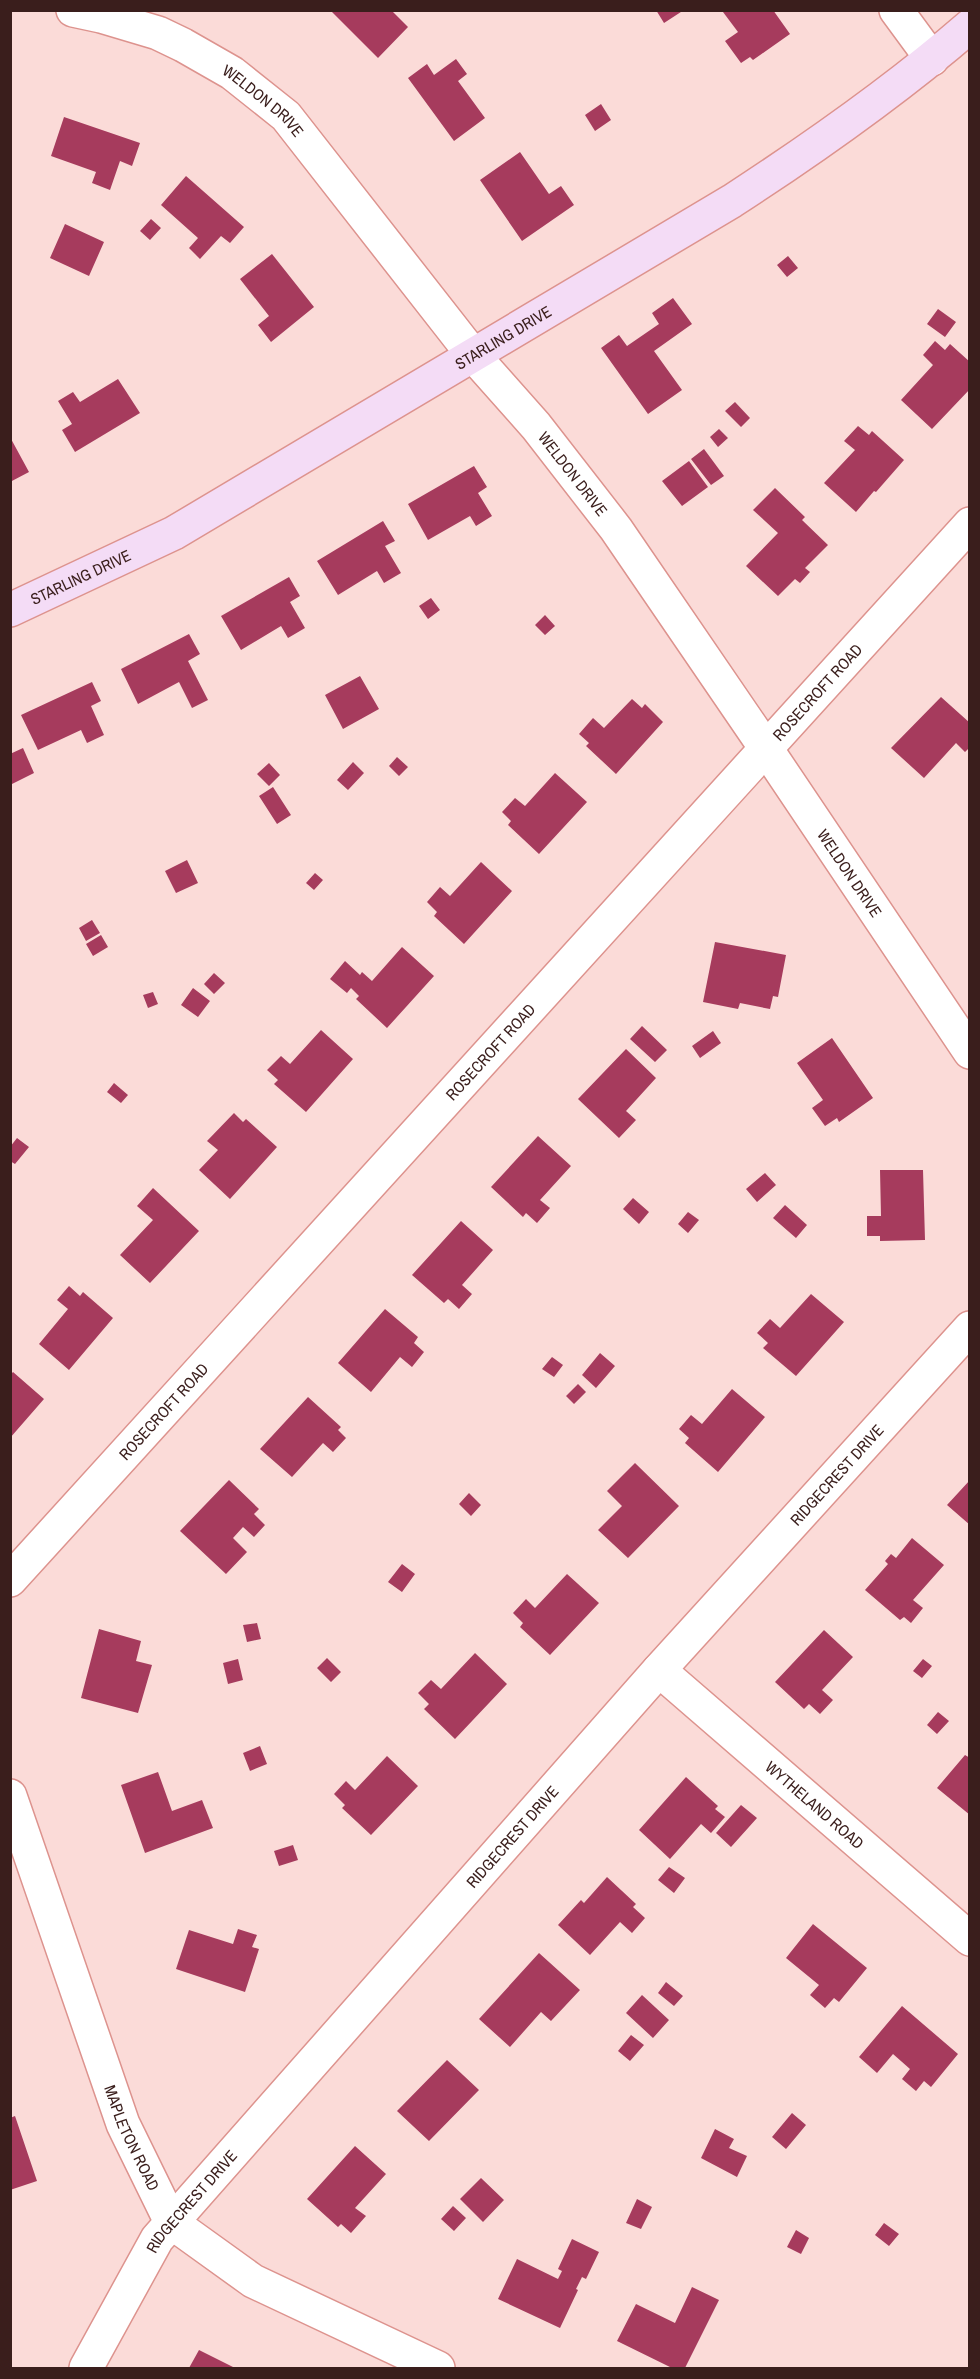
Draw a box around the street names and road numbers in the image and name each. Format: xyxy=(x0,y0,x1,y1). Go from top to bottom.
street label: WELDON DRIVE xyxy=(219,59,309,141)
street label: STARLING DRIVE xyxy=(451,300,555,374)
street label: WELDON DRIVE xyxy=(533,427,613,520)
street label: STARLING DRIVE xyxy=(27,544,134,610)
street label: ROSECROFT ROAD xyxy=(767,639,867,745)
street label: WELDON DRIVE xyxy=(812,825,887,921)
street label: ROSECROFT ROAD xyxy=(440,998,540,1105)
street label: ROSECROFT ROAD xyxy=(114,1358,213,1465)
street label: RIDGECREST DRIVE xyxy=(785,1419,888,1530)
street label: WYTHELAND ROAD xyxy=(761,1756,869,1854)
street label: RIDGECREST DRIVE xyxy=(461,1781,563,1892)
street label: MAPLETON ROAD xyxy=(99,2082,165,2194)
street label: RIDGECREST DRIVE xyxy=(141,2145,242,2257)

